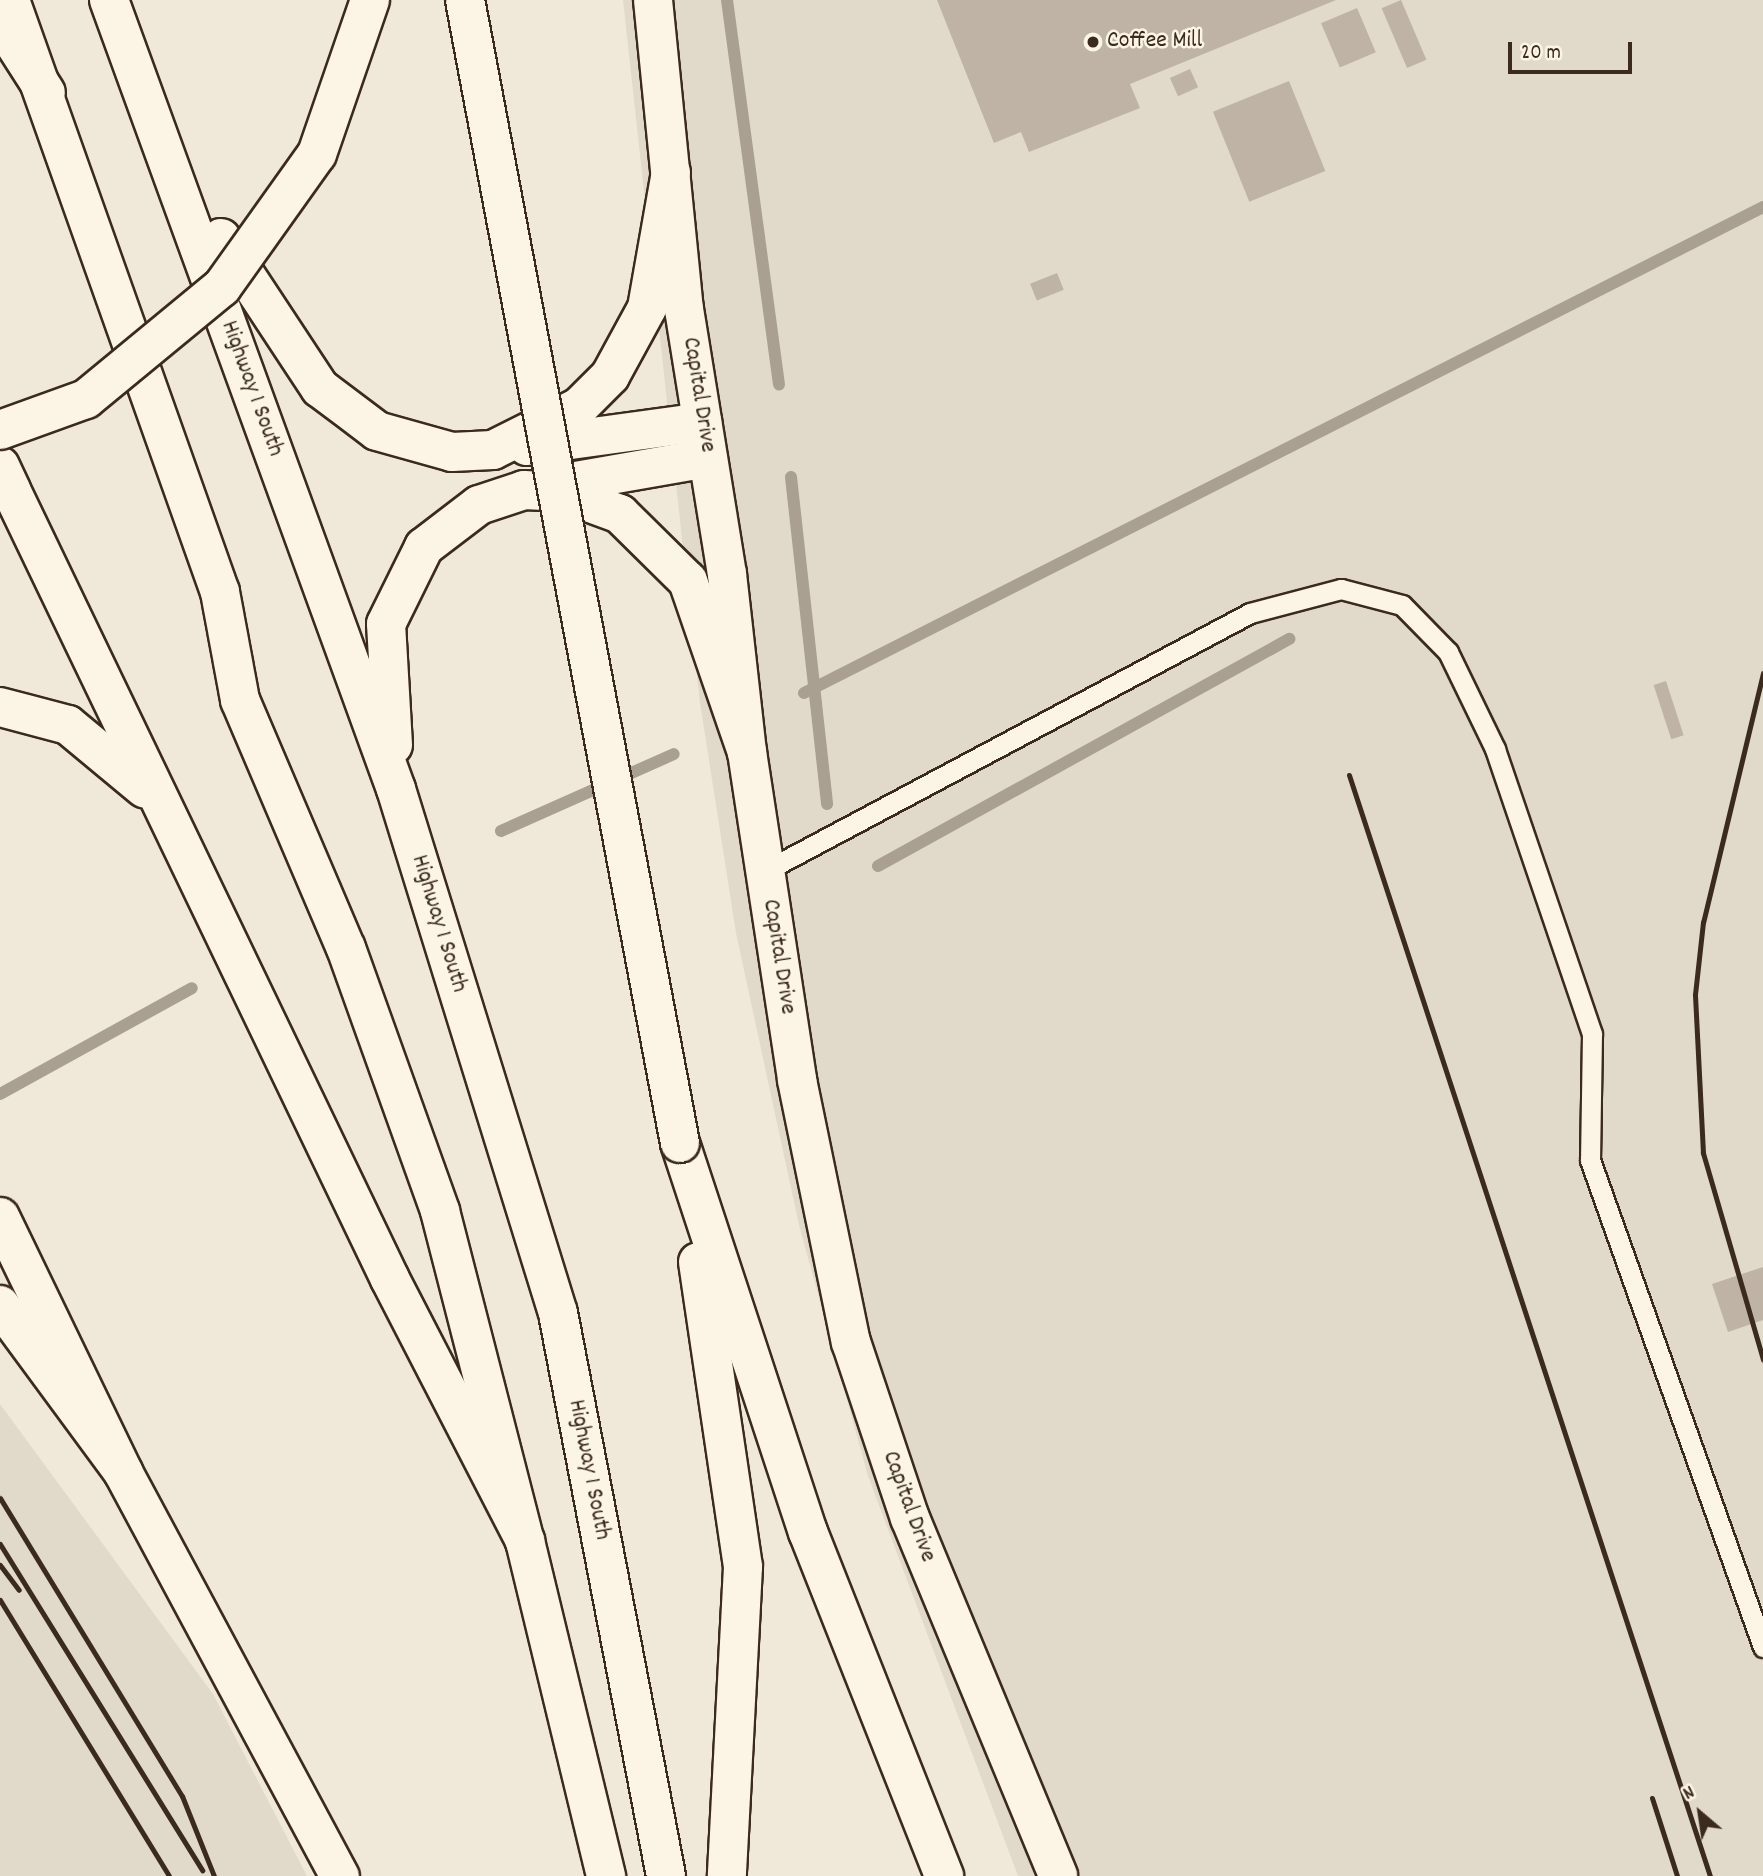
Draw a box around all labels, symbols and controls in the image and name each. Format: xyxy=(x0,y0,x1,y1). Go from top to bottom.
place label: Coffee Mill xyxy=(1107,28,1202,56)
scale bar xyxy=(1511,28,1635,72)
marker: Coffee Mill xyxy=(1085,34,1101,50)
text: 20 m xyxy=(1521,39,1561,69)
street label: Highway 1 South xyxy=(213,317,289,461)
street label: Capital Drive xyxy=(675,335,721,455)
street label: Highway 1 South xyxy=(403,852,473,996)
street label: Capital Drive xyxy=(755,897,801,1017)
street label: Highway 1 South xyxy=(560,1397,616,1543)
street label: Capital Drive xyxy=(875,1448,941,1566)
north arrow xyxy=(1665,1778,1735,1848)
text: N xyxy=(1679,1780,1700,1808)

